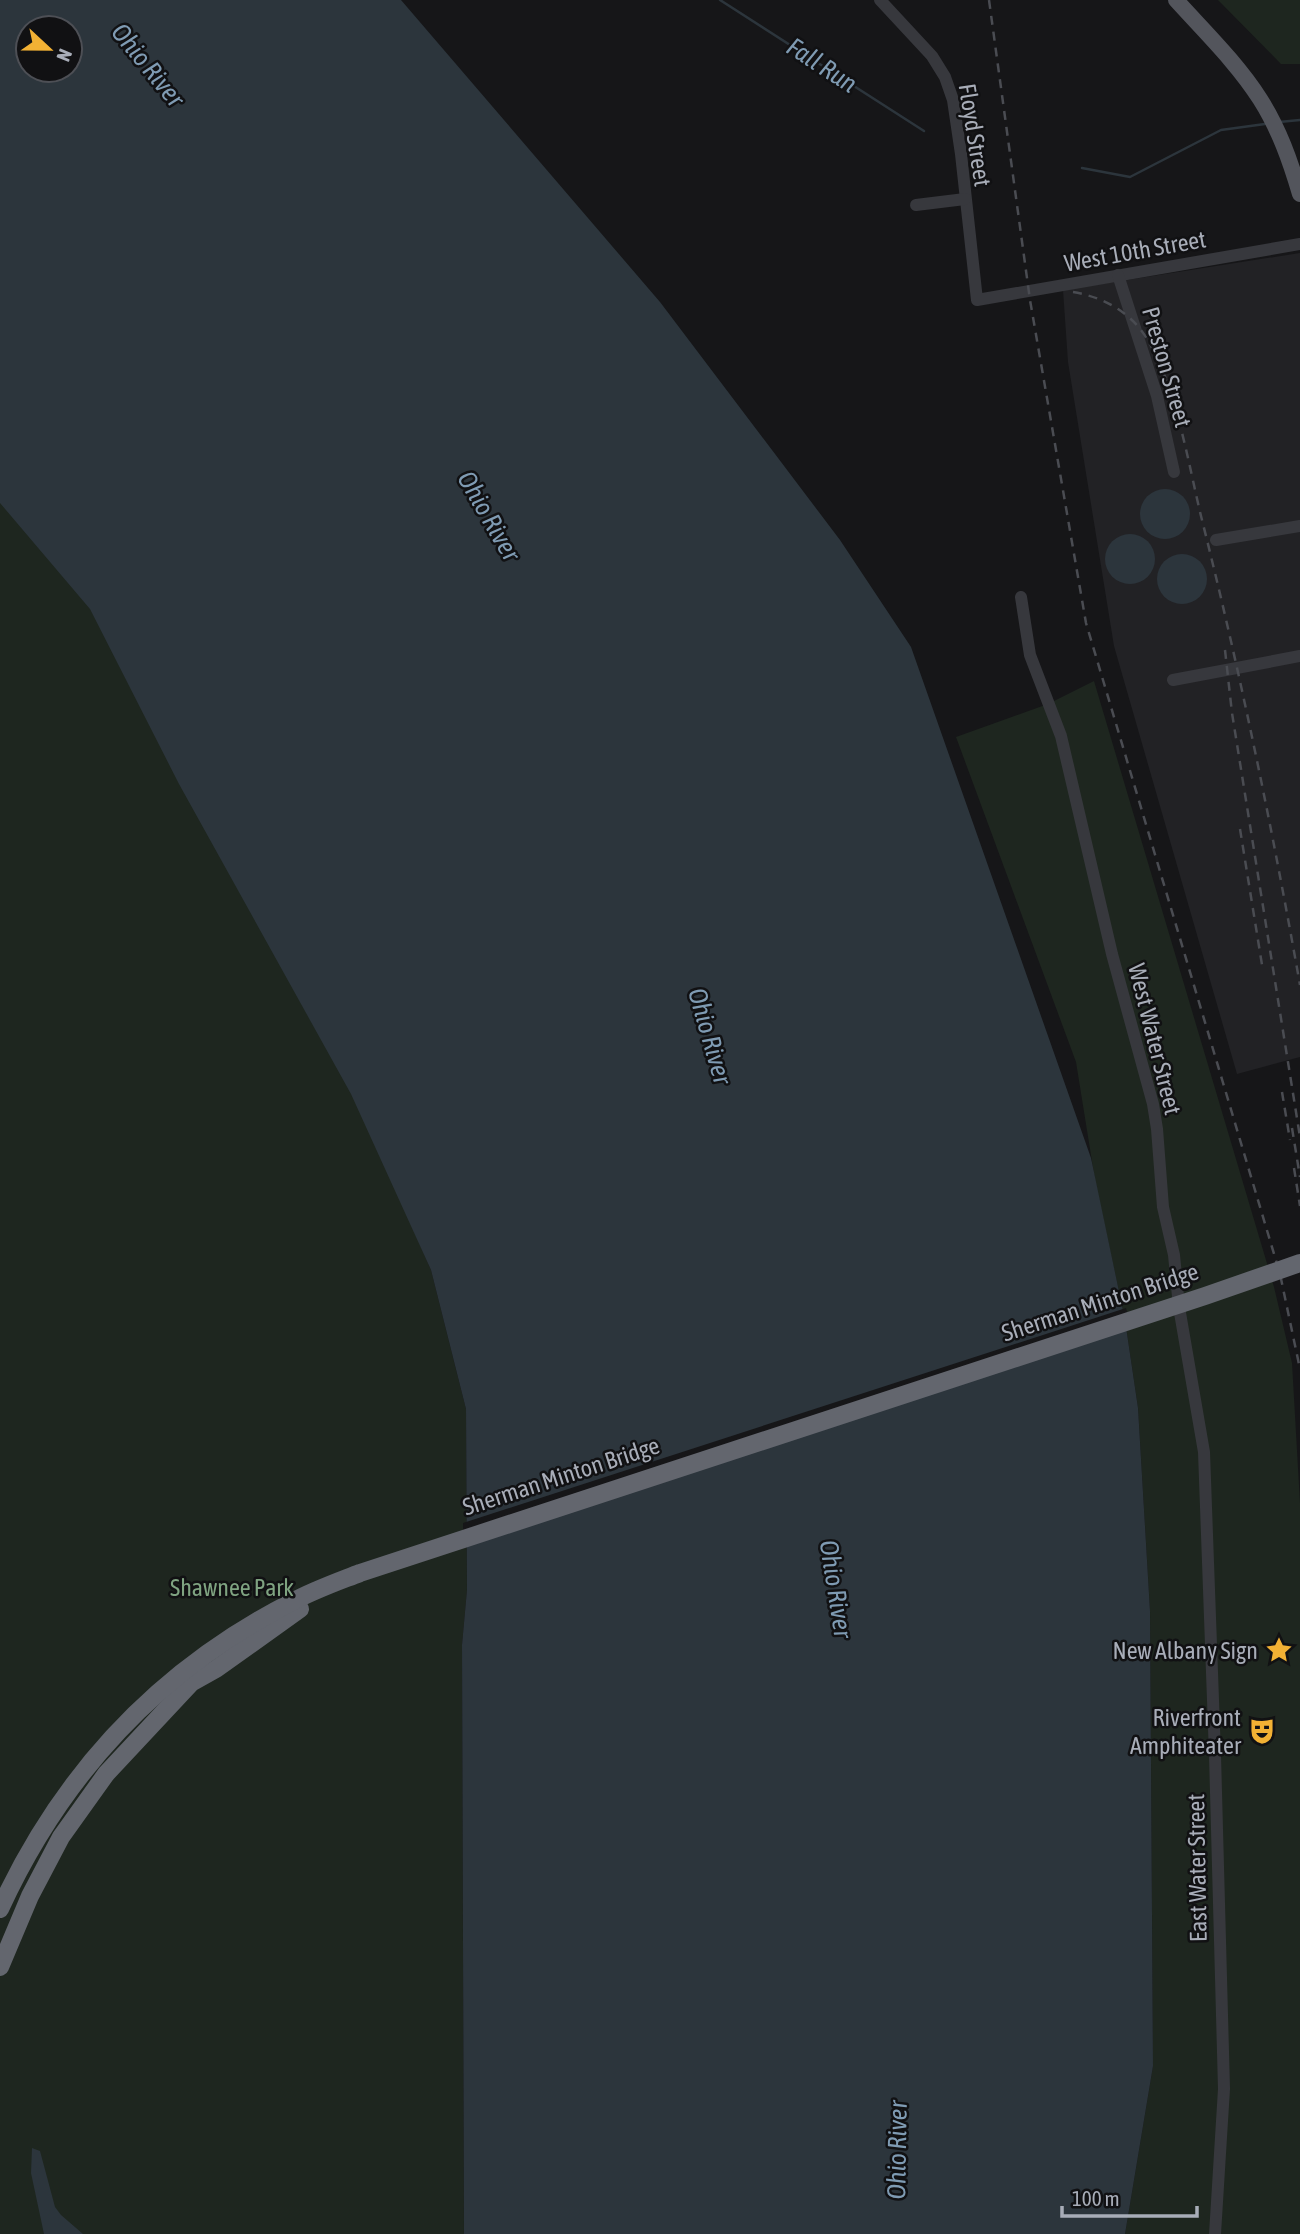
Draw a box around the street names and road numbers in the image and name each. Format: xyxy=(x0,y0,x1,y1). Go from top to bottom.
street label: Floyd Street xyxy=(954,82,996,188)
street label: West 10th Street xyxy=(1062,225,1208,277)
street label: Preston Street xyxy=(1137,304,1197,430)
street label: West Water Street xyxy=(1123,961,1187,1117)
street label: Sherman Minton Bridge xyxy=(998,1257,1202,1347)
street label: Sherman Minton Bridge xyxy=(459,1431,663,1521)
street label: East Water Street xyxy=(1182,1793,1212,1942)

